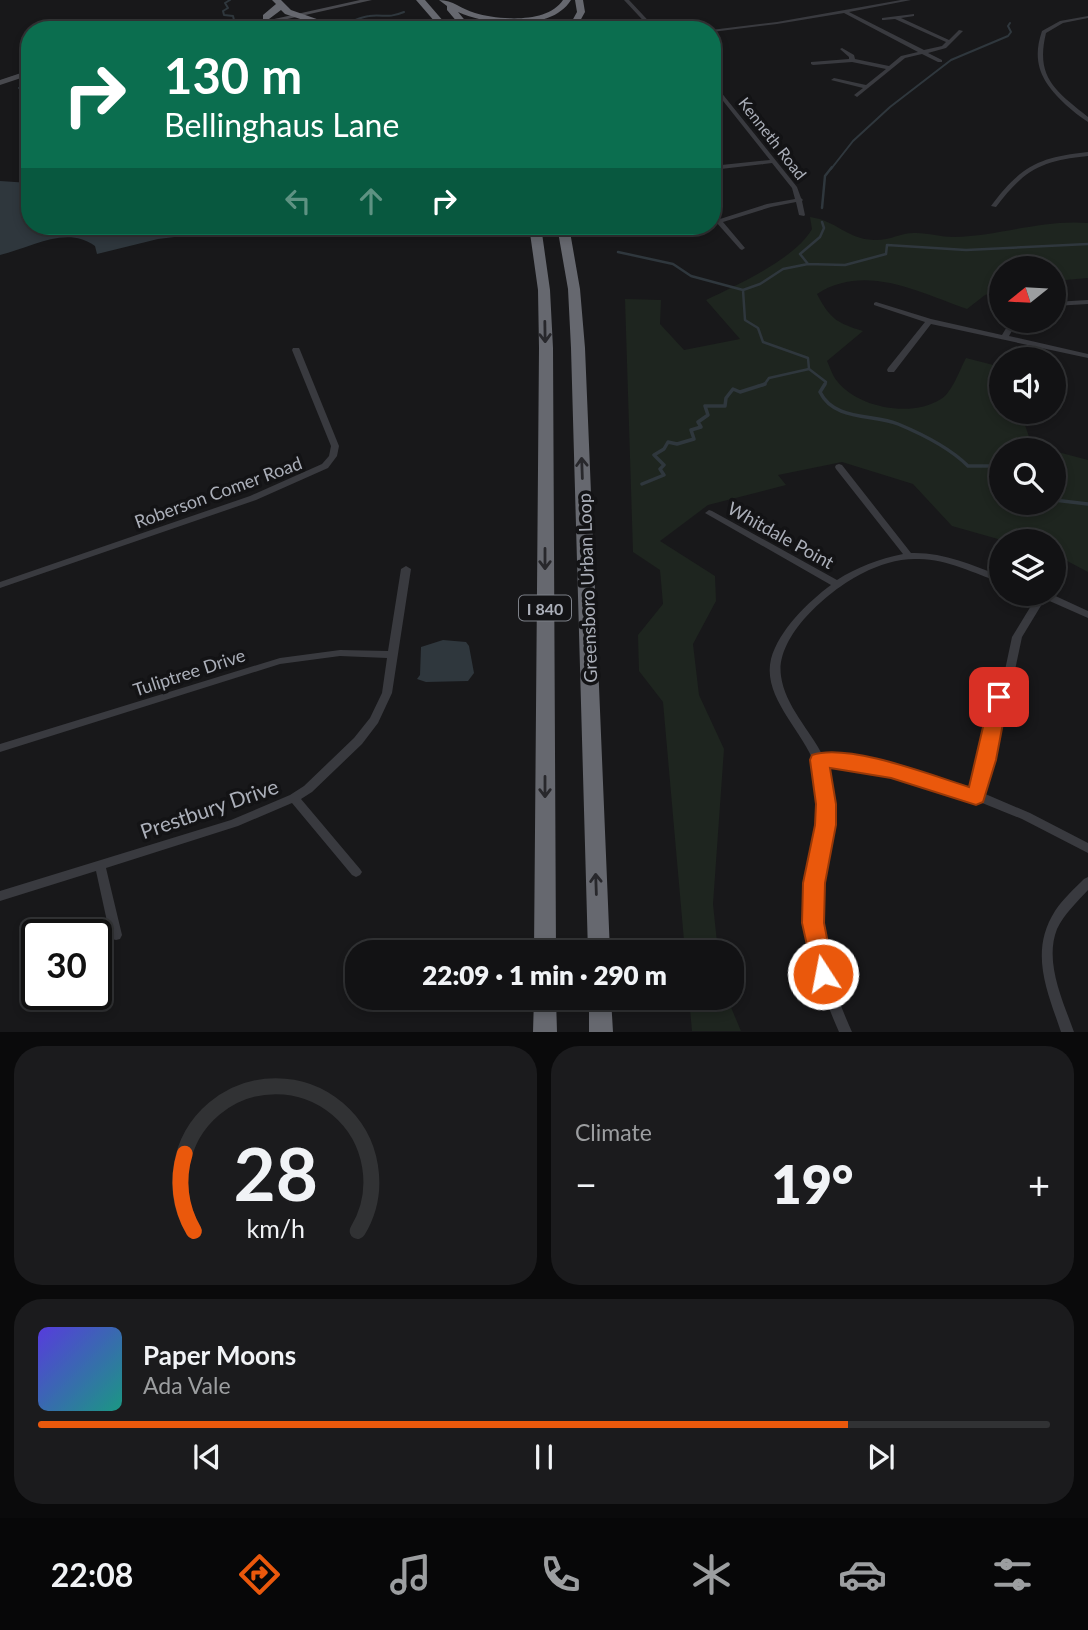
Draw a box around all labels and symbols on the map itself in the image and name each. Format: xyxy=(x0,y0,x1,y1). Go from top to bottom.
street label: Kenneth Road xyxy=(735,93,811,183)
north arrow xyxy=(989,256,1066,332)
one-way arrow xyxy=(539,320,552,343)
street label: Roberson Comer Road xyxy=(131,451,305,533)
one-way arrow xyxy=(576,457,589,480)
street label: Greensboro Urban Loop xyxy=(573,493,601,683)
street label: Whitdale Point xyxy=(724,497,838,573)
one-way arrow xyxy=(538,548,552,571)
road number: I 840 xyxy=(519,596,571,621)
street label: Tuliptree Drive xyxy=(130,644,248,700)
pin xyxy=(969,667,1029,727)
street label: Prestbury Drive xyxy=(137,773,281,843)
one-way arrow xyxy=(538,775,552,798)
one-way arrow xyxy=(590,873,603,896)
speed limit sign: 30 xyxy=(21,919,112,1010)
position arrow xyxy=(786,937,860,1011)

